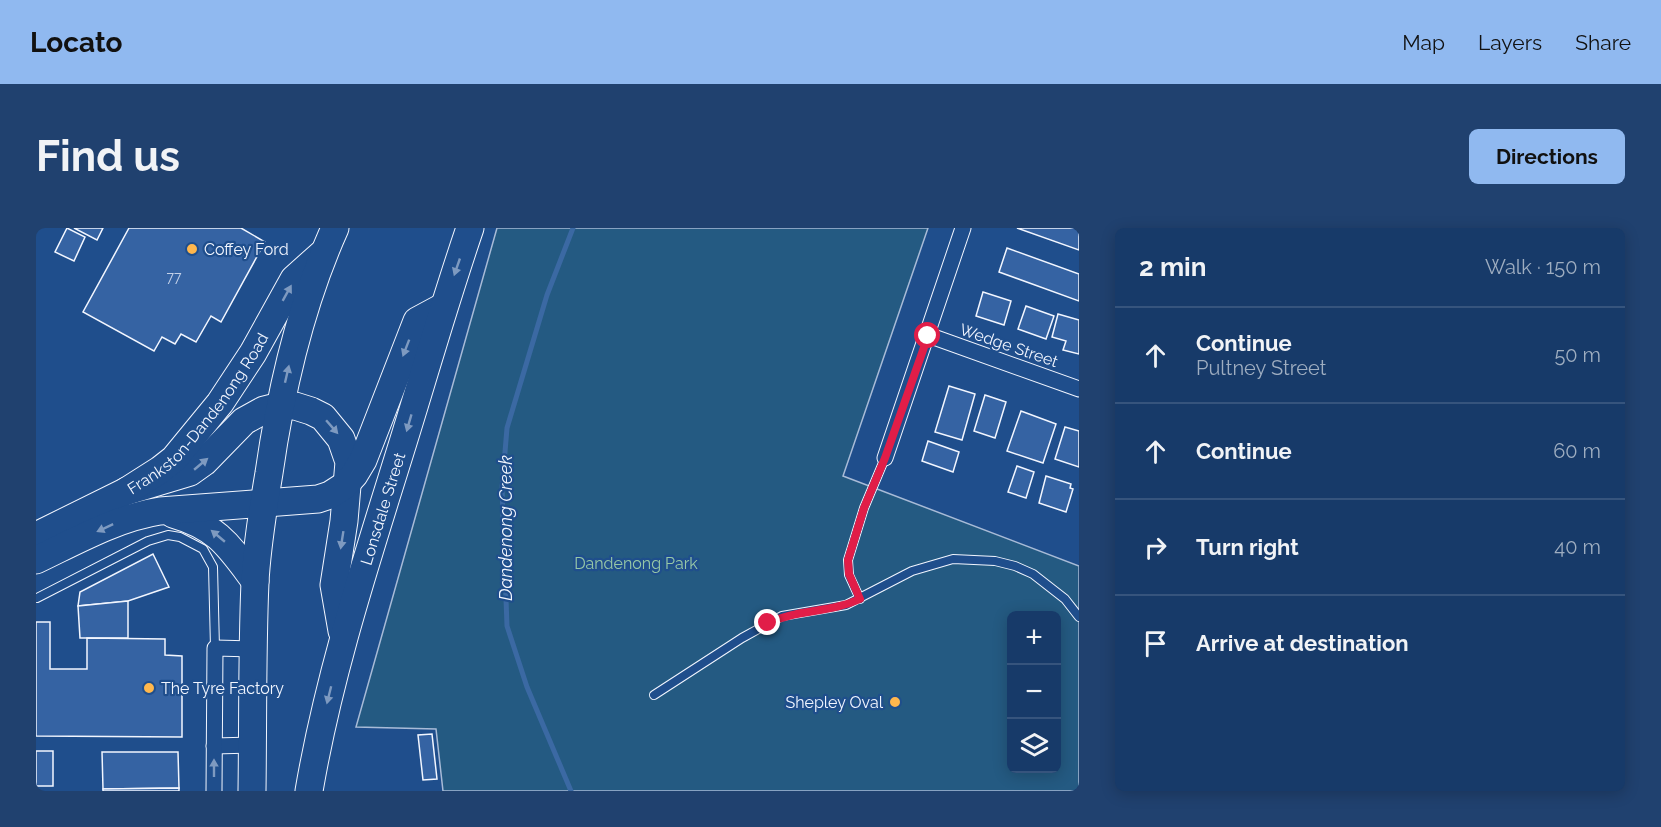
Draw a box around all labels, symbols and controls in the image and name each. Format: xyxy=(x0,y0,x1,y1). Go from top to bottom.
text: Locato xyxy=(30,26,122,59)
text: Map xyxy=(1402,30,1445,55)
text: Layers xyxy=(1478,30,1542,55)
text: Share xyxy=(1575,30,1631,55)
button: Directions xyxy=(1469,129,1625,184)
text: Find us xyxy=(36,132,180,181)
place label: Coffey Ford xyxy=(204,240,289,259)
marker: Coffey Ford xyxy=(185,242,199,256)
text: 2 min xyxy=(1139,252,1206,282)
text: Walk · 150 m xyxy=(1485,255,1601,279)
one-way arrow xyxy=(451,258,461,276)
house number: 77 xyxy=(167,269,182,285)
one-way arrow xyxy=(282,284,292,301)
street label: Wedge Street xyxy=(957,320,1061,371)
route start xyxy=(914,322,940,348)
street label: Frankston-Dandenong Road xyxy=(124,330,272,498)
text: Continue xyxy=(1196,330,1292,356)
one-way arrow xyxy=(401,339,411,357)
icon: ahead xyxy=(1139,339,1172,372)
text: 50 m xyxy=(1554,343,1601,367)
text: Pultney Street xyxy=(1196,356,1326,380)
one-way arrow xyxy=(283,364,292,383)
one-way arrow xyxy=(404,414,413,432)
one-way arrow xyxy=(325,419,338,435)
icon: ahead xyxy=(1139,435,1172,468)
text: Continue xyxy=(1196,438,1292,464)
text: 60 m xyxy=(1553,439,1601,463)
street label: Lonsdale Street xyxy=(357,450,410,567)
water label: Dandenong Creek xyxy=(495,455,516,601)
one-way arrow xyxy=(193,457,209,470)
one-way arrow xyxy=(96,523,113,532)
one-way arrow xyxy=(211,530,226,543)
one-way arrow xyxy=(337,531,346,550)
icon: right xyxy=(1139,531,1172,564)
text: Turn right xyxy=(1196,534,1299,560)
text: 40 m xyxy=(1554,535,1601,559)
park label: Dandenong Park xyxy=(574,554,698,573)
route end xyxy=(754,609,780,635)
map controls xyxy=(1007,611,1061,773)
button: + xyxy=(1007,611,1061,665)
icon: arrive xyxy=(1139,627,1172,660)
text: Arrive at destination xyxy=(1196,630,1409,656)
button: − xyxy=(1007,665,1061,719)
place label: The Tyre Factory xyxy=(161,679,284,698)
marker: The Tyre Factory xyxy=(142,681,156,695)
one-way arrow xyxy=(323,686,333,705)
place label: Shepley Oval xyxy=(785,693,884,712)
marker: Shepley Oval xyxy=(888,695,902,709)
button: layers xyxy=(1007,719,1061,773)
one-way arrow xyxy=(209,759,219,778)

